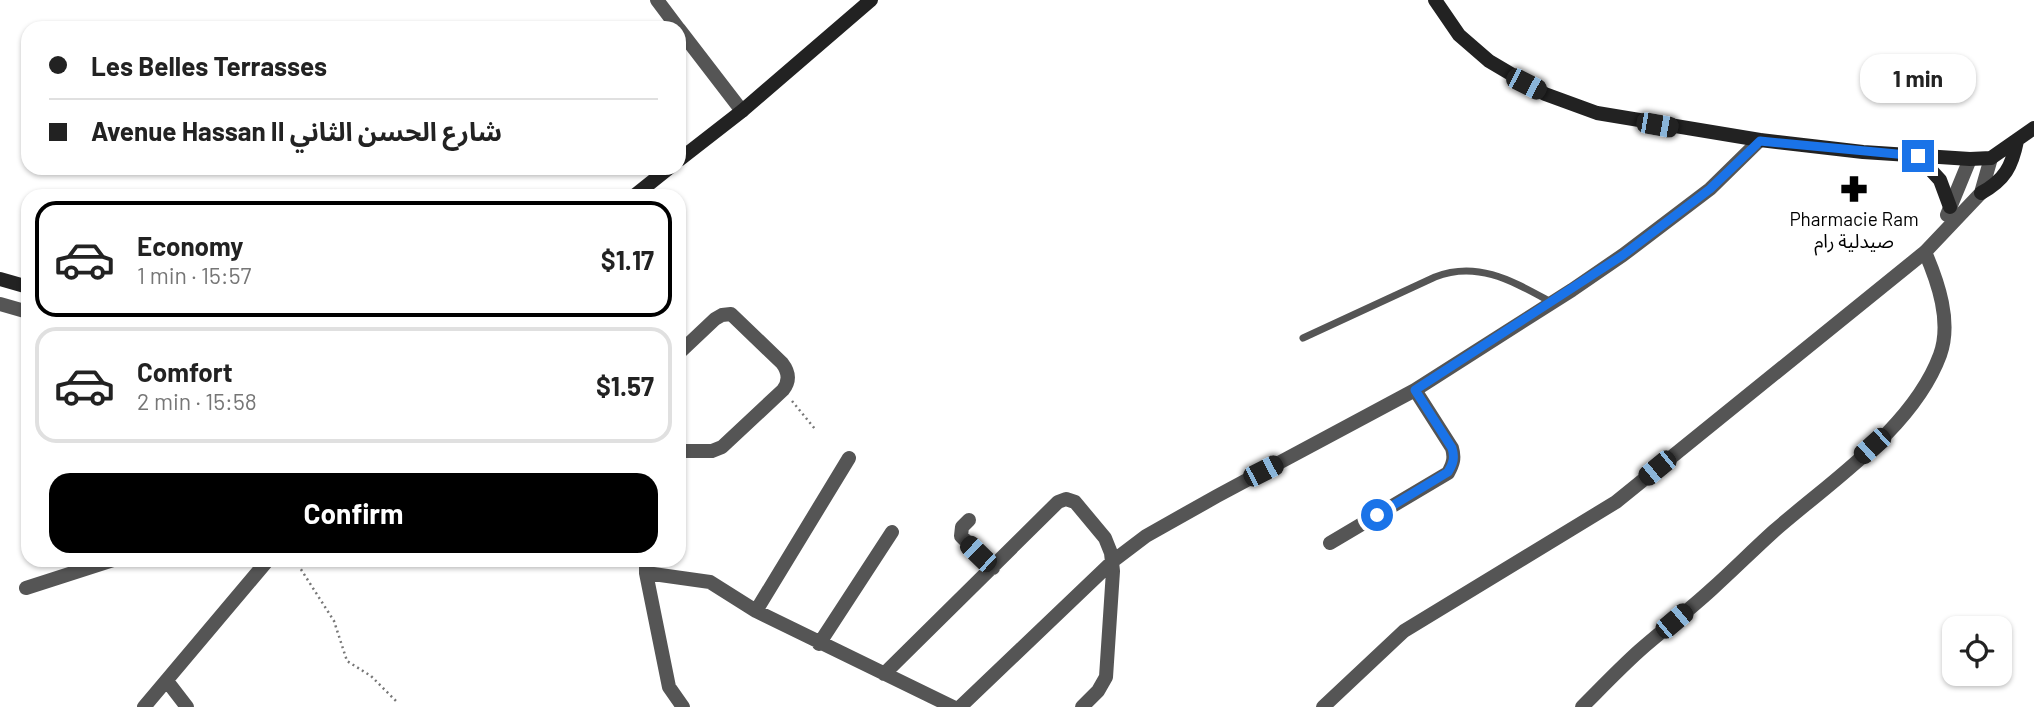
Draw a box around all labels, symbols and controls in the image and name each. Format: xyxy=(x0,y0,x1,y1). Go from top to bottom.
text: Les Belles Terrasses xyxy=(91,50,327,81)
callout: 1 min xyxy=(1860,54,1976,104)
text: 1 min xyxy=(1893,64,1943,92)
car xyxy=(1503,65,1550,103)
car xyxy=(1635,111,1680,139)
text: Avenue Hassan II شارع الحسن الثاني xyxy=(91,115,502,146)
route end xyxy=(1902,140,1934,172)
pharmacy icon: Pharmacie Ram صيدلية رام xyxy=(1839,174,1869,204)
place label: Pharmacie Ram صيدلية رام xyxy=(1789,207,1919,256)
icon: car xyxy=(53,228,116,291)
text: Economy xyxy=(137,230,243,261)
text: $1.17 xyxy=(601,244,654,275)
text: 1 min · 15:57 xyxy=(137,261,251,289)
icon: car xyxy=(53,354,116,417)
text: Comfort xyxy=(137,356,233,387)
text: $1.57 xyxy=(596,370,654,401)
text: 2 min · 15:58 xyxy=(137,387,257,415)
car xyxy=(1850,424,1895,468)
car xyxy=(1635,447,1680,489)
car xyxy=(1240,452,1287,490)
button: Confirm xyxy=(49,473,658,553)
route start xyxy=(1361,499,1393,531)
car xyxy=(956,532,1001,576)
car xyxy=(1652,599,1697,643)
map controls xyxy=(1942,616,2012,686)
button: locate xyxy=(1942,616,2012,686)

